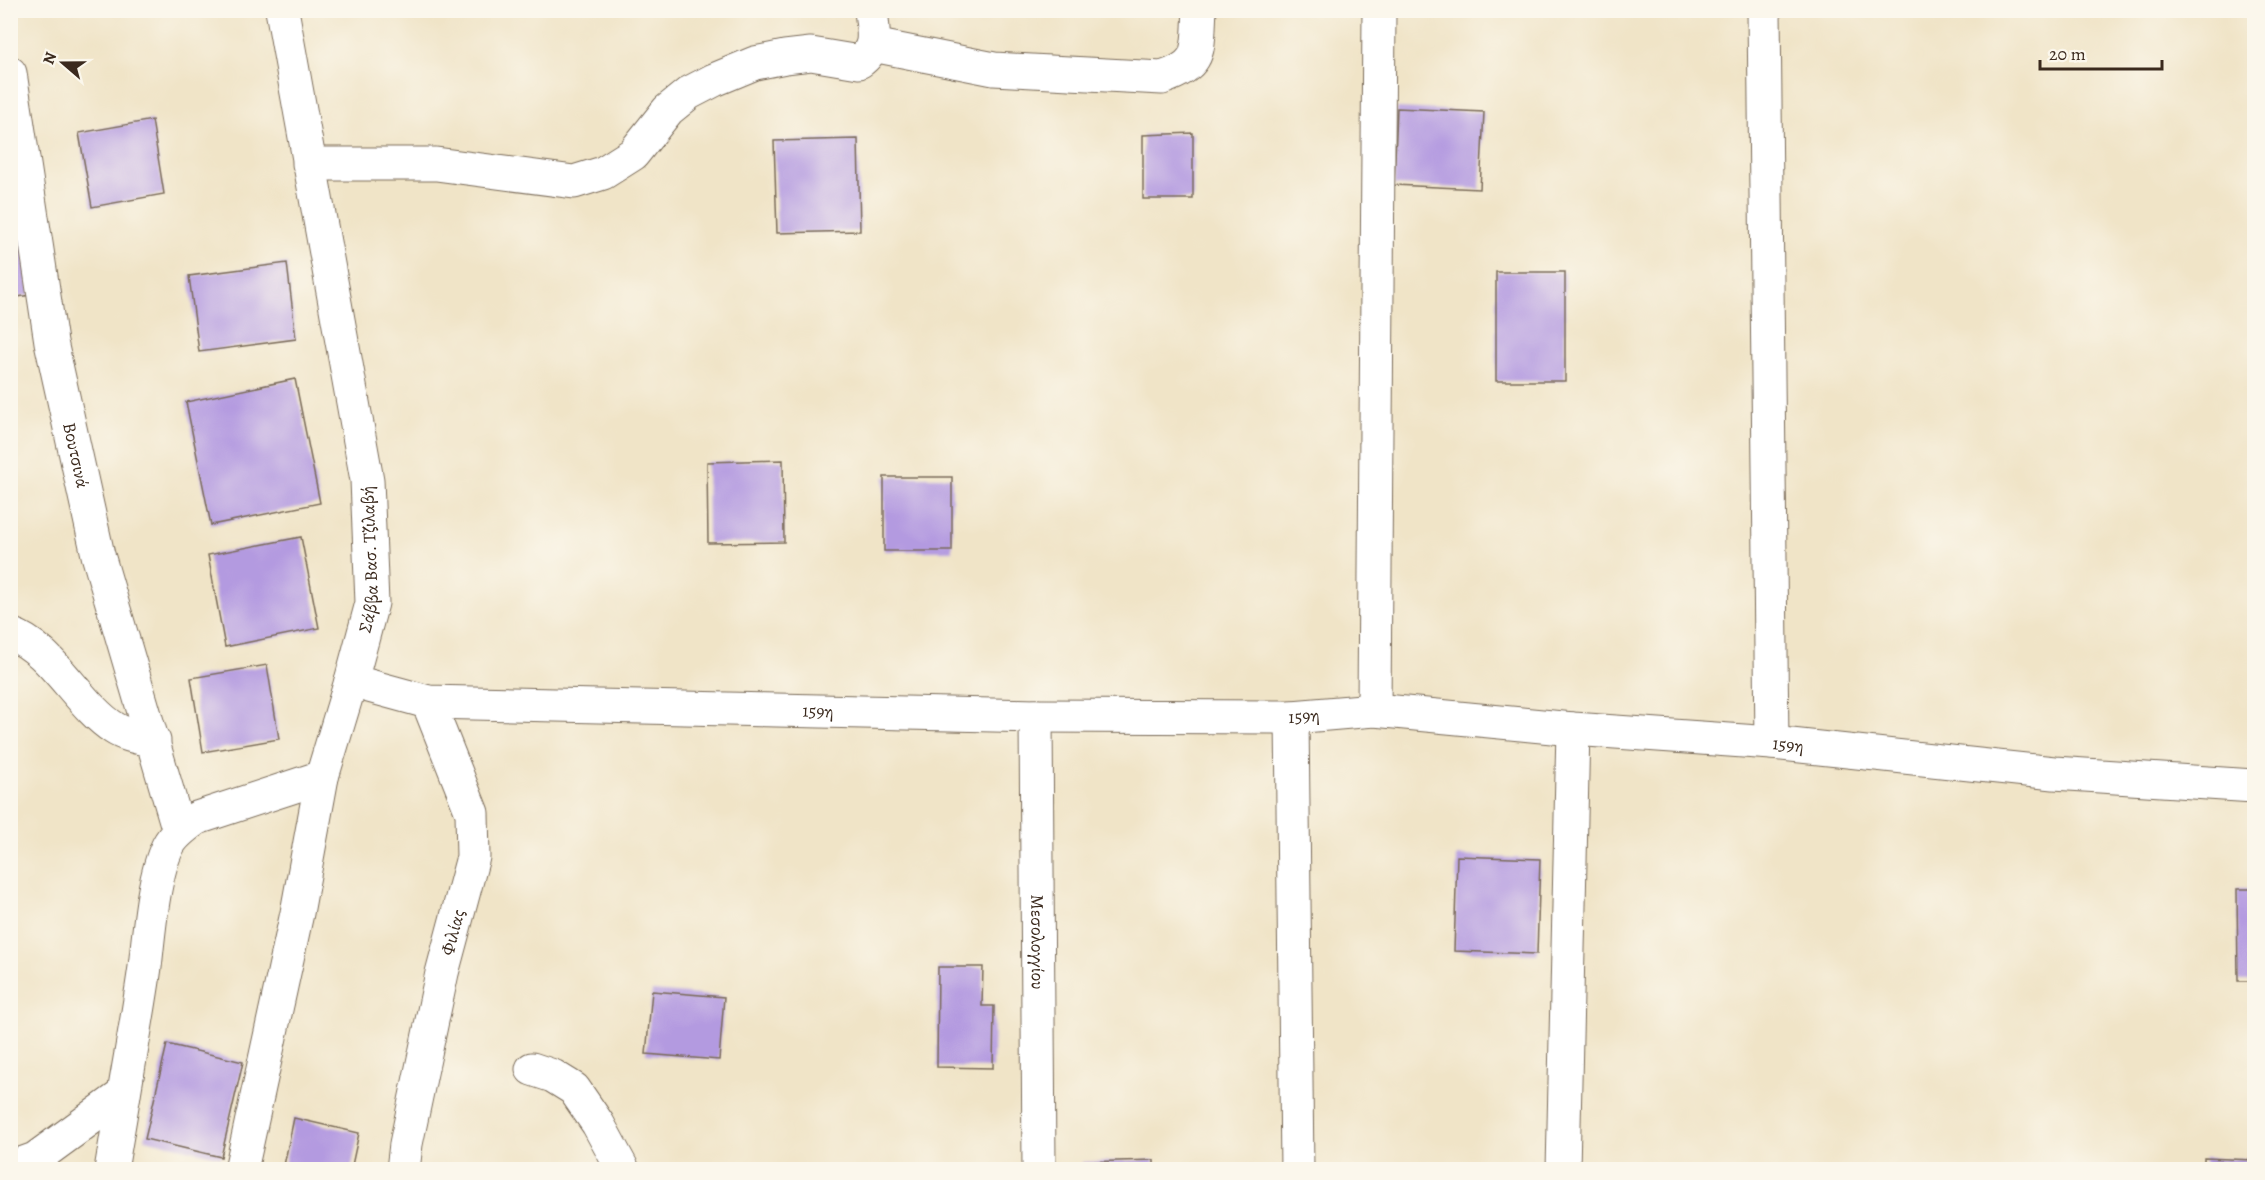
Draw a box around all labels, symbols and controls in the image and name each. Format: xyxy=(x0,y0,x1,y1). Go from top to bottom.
north arrow xyxy=(33,33,93,93)
scale bar xyxy=(2040,33,2162,71)
text: 20 m xyxy=(2049,42,2086,66)
text: N xyxy=(38,49,62,67)
street label: Βουτσινά xyxy=(57,420,95,491)
street label: Σάββα Βασ. Τζιλαβή xyxy=(353,485,384,635)
street label: 159η xyxy=(802,699,834,723)
street label: 159η xyxy=(1288,703,1321,729)
street label: 159η xyxy=(1771,731,1805,758)
street label: Μεσολογγίου xyxy=(1025,894,1050,990)
street label: Φιλίας xyxy=(435,907,471,958)

